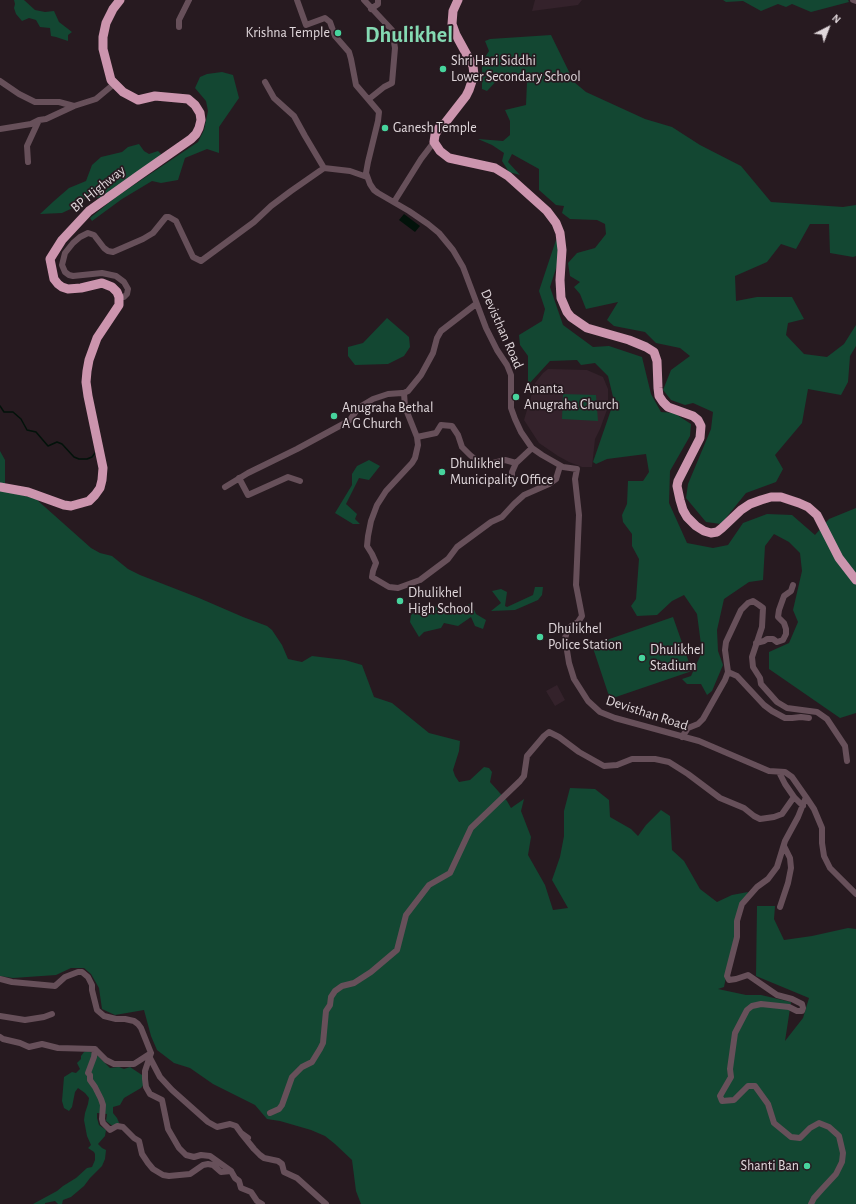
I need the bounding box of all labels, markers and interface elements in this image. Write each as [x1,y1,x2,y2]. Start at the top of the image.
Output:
north arrow [808,8,848,48]
text: N [830,12,843,25]
district label: Dhulikhel [365,22,453,48]
place label: Krishna Temple [246,25,330,41]
marker: Krishna Temple [333,28,343,38]
place label: Shri Hari Siddhi Lower Secondary School [451,53,581,86]
marker: Shri Hari Siddhi Lower Secondary School [438,64,448,74]
place label: Ganesh Temple [393,120,477,136]
marker: Ganesh Temple [380,123,390,133]
street label: BP Highway [67,162,129,216]
street label: Devisthan Road [477,287,527,371]
place label: Ananta Anugraha Church [524,381,619,414]
marker: Ananta Anugraha Church [511,392,521,402]
place label: Anugraha Bethal A G Church [342,400,434,432]
marker: Anugraha Bethal A G Church [329,411,339,421]
place label: Dhulikhel Municipality Office [450,456,553,488]
marker: Dhulikhel Municipality Office [437,467,447,477]
place label: Dhulikhel High School [408,585,474,618]
marker: Dhulikhel High School [395,596,405,606]
place label: Dhulikhel Police Station [548,621,622,654]
marker: Dhulikhel Police Station [535,632,545,642]
place label: Dhulikhel Stadium [650,642,704,674]
marker: Dhulikhel Stadium [637,653,647,663]
street label: Devisthan Road [604,692,690,734]
place label: Shanti Ban [740,1158,799,1174]
marker: Shanti Ban [802,1161,812,1171]

